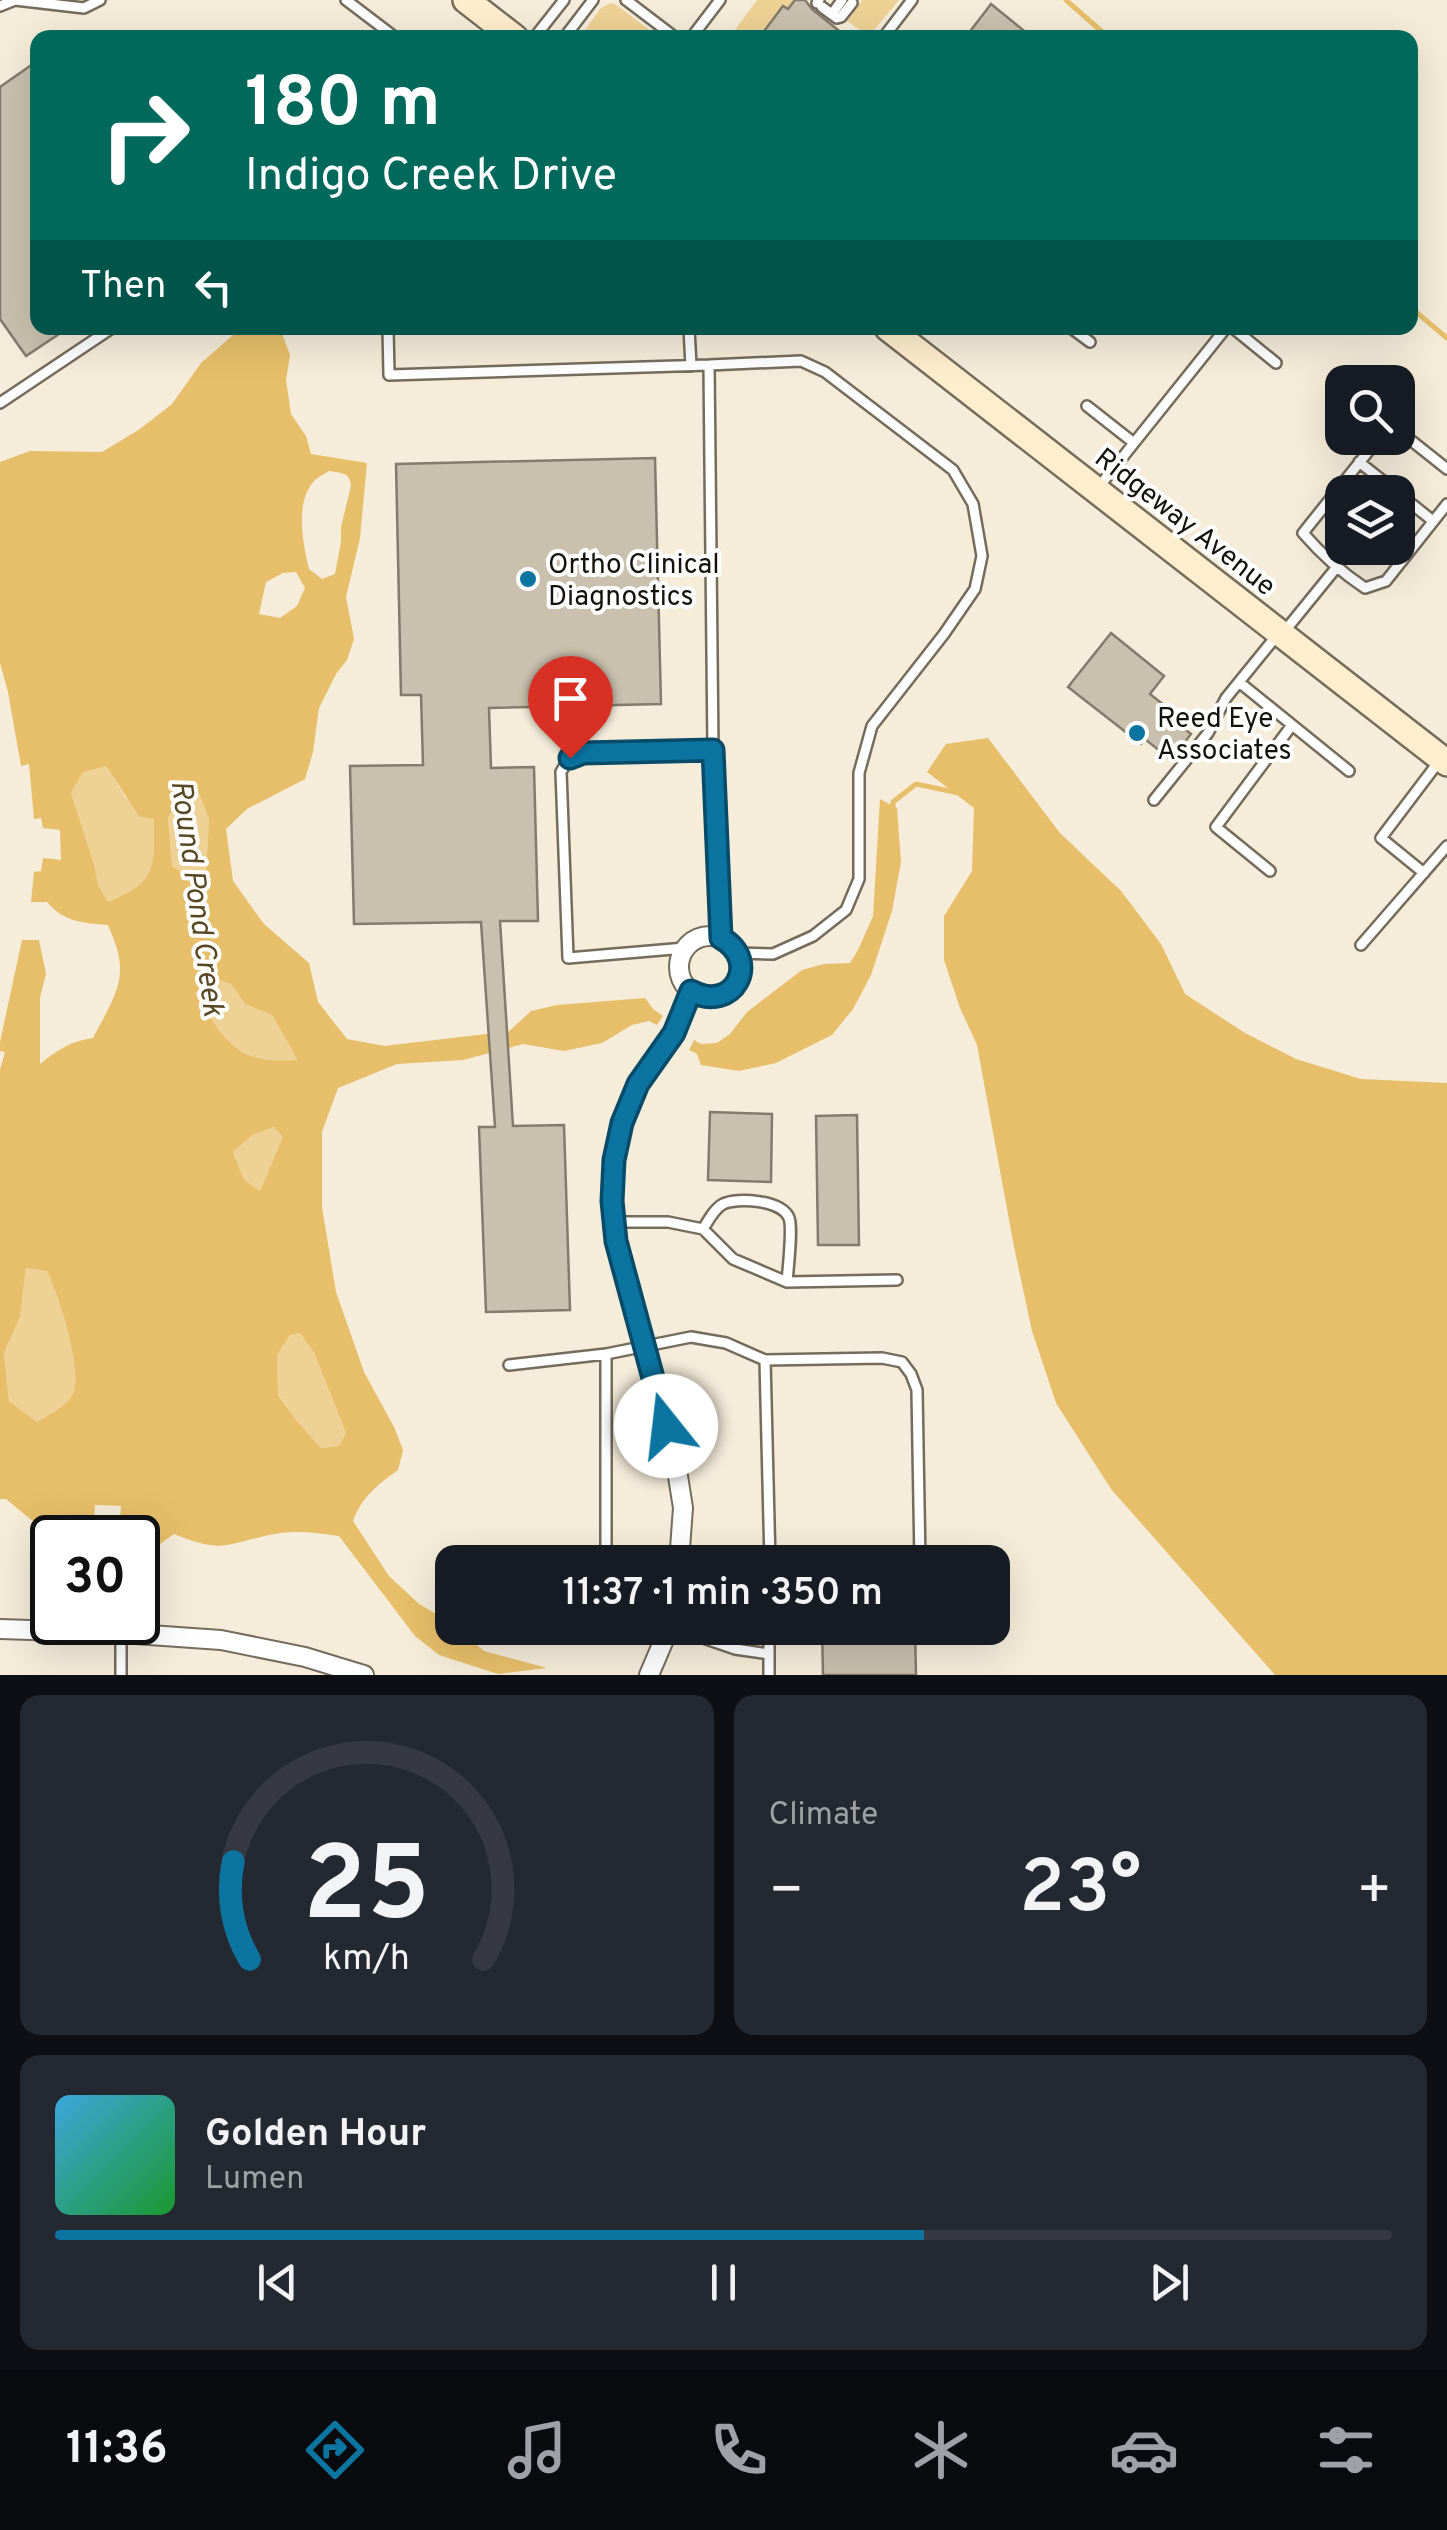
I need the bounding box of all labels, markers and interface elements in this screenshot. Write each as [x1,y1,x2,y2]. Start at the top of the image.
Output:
text: 180 m [245,62,441,151]
icon: right [80,70,210,200]
text: Indigo Creek Drive [245,149,617,206]
icon: left [186,260,241,315]
text: Then [80,263,166,312]
map controls [1325,365,1415,565]
button: search [1325,365,1415,455]
street label: Ridgeway Avenue [1086,441,1282,605]
button: layers [1325,475,1415,565]
place label: Ortho Clinical Diagnostics [548,548,720,616]
marker: Ortho Clinical Diagnostics [517,568,539,590]
pin [528,656,613,759]
icon: arrive [543,671,598,726]
place label: Reed Eye Associates [1157,702,1292,770]
marker: Reed Eye Associates [1126,722,1148,744]
water label: Round Pond Creek [161,778,231,1020]
position arrow [614,1374,718,1478]
speed limit sign: 30 [30,1515,160,1645]
text: 11:37 · 1 min · 350 m [562,1570,883,1619]
text: Climate [769,1796,878,1836]
text: 25 [303,1825,430,1957]
text: 23° [1019,1844,1141,1939]
text: − [769,1858,804,1928]
text: + [1357,1858,1392,1928]
text: km/h [323,1937,410,1983]
text: Golden Hour [205,2111,426,2160]
text: Lumen [205,2160,304,2200]
icon: previous [250,2255,305,2310]
icon: pause [696,2255,751,2310]
icon: next [1142,2255,1197,2310]
icon: directions [300,2415,370,2485]
icon: music [502,2415,572,2485]
icon: phone [704,2415,774,2485]
icon: climate [906,2415,976,2485]
icon: car [1109,2415,1179,2485]
icon: filters [1311,2415,1381,2485]
text: 11:36 [66,2422,168,2479]

